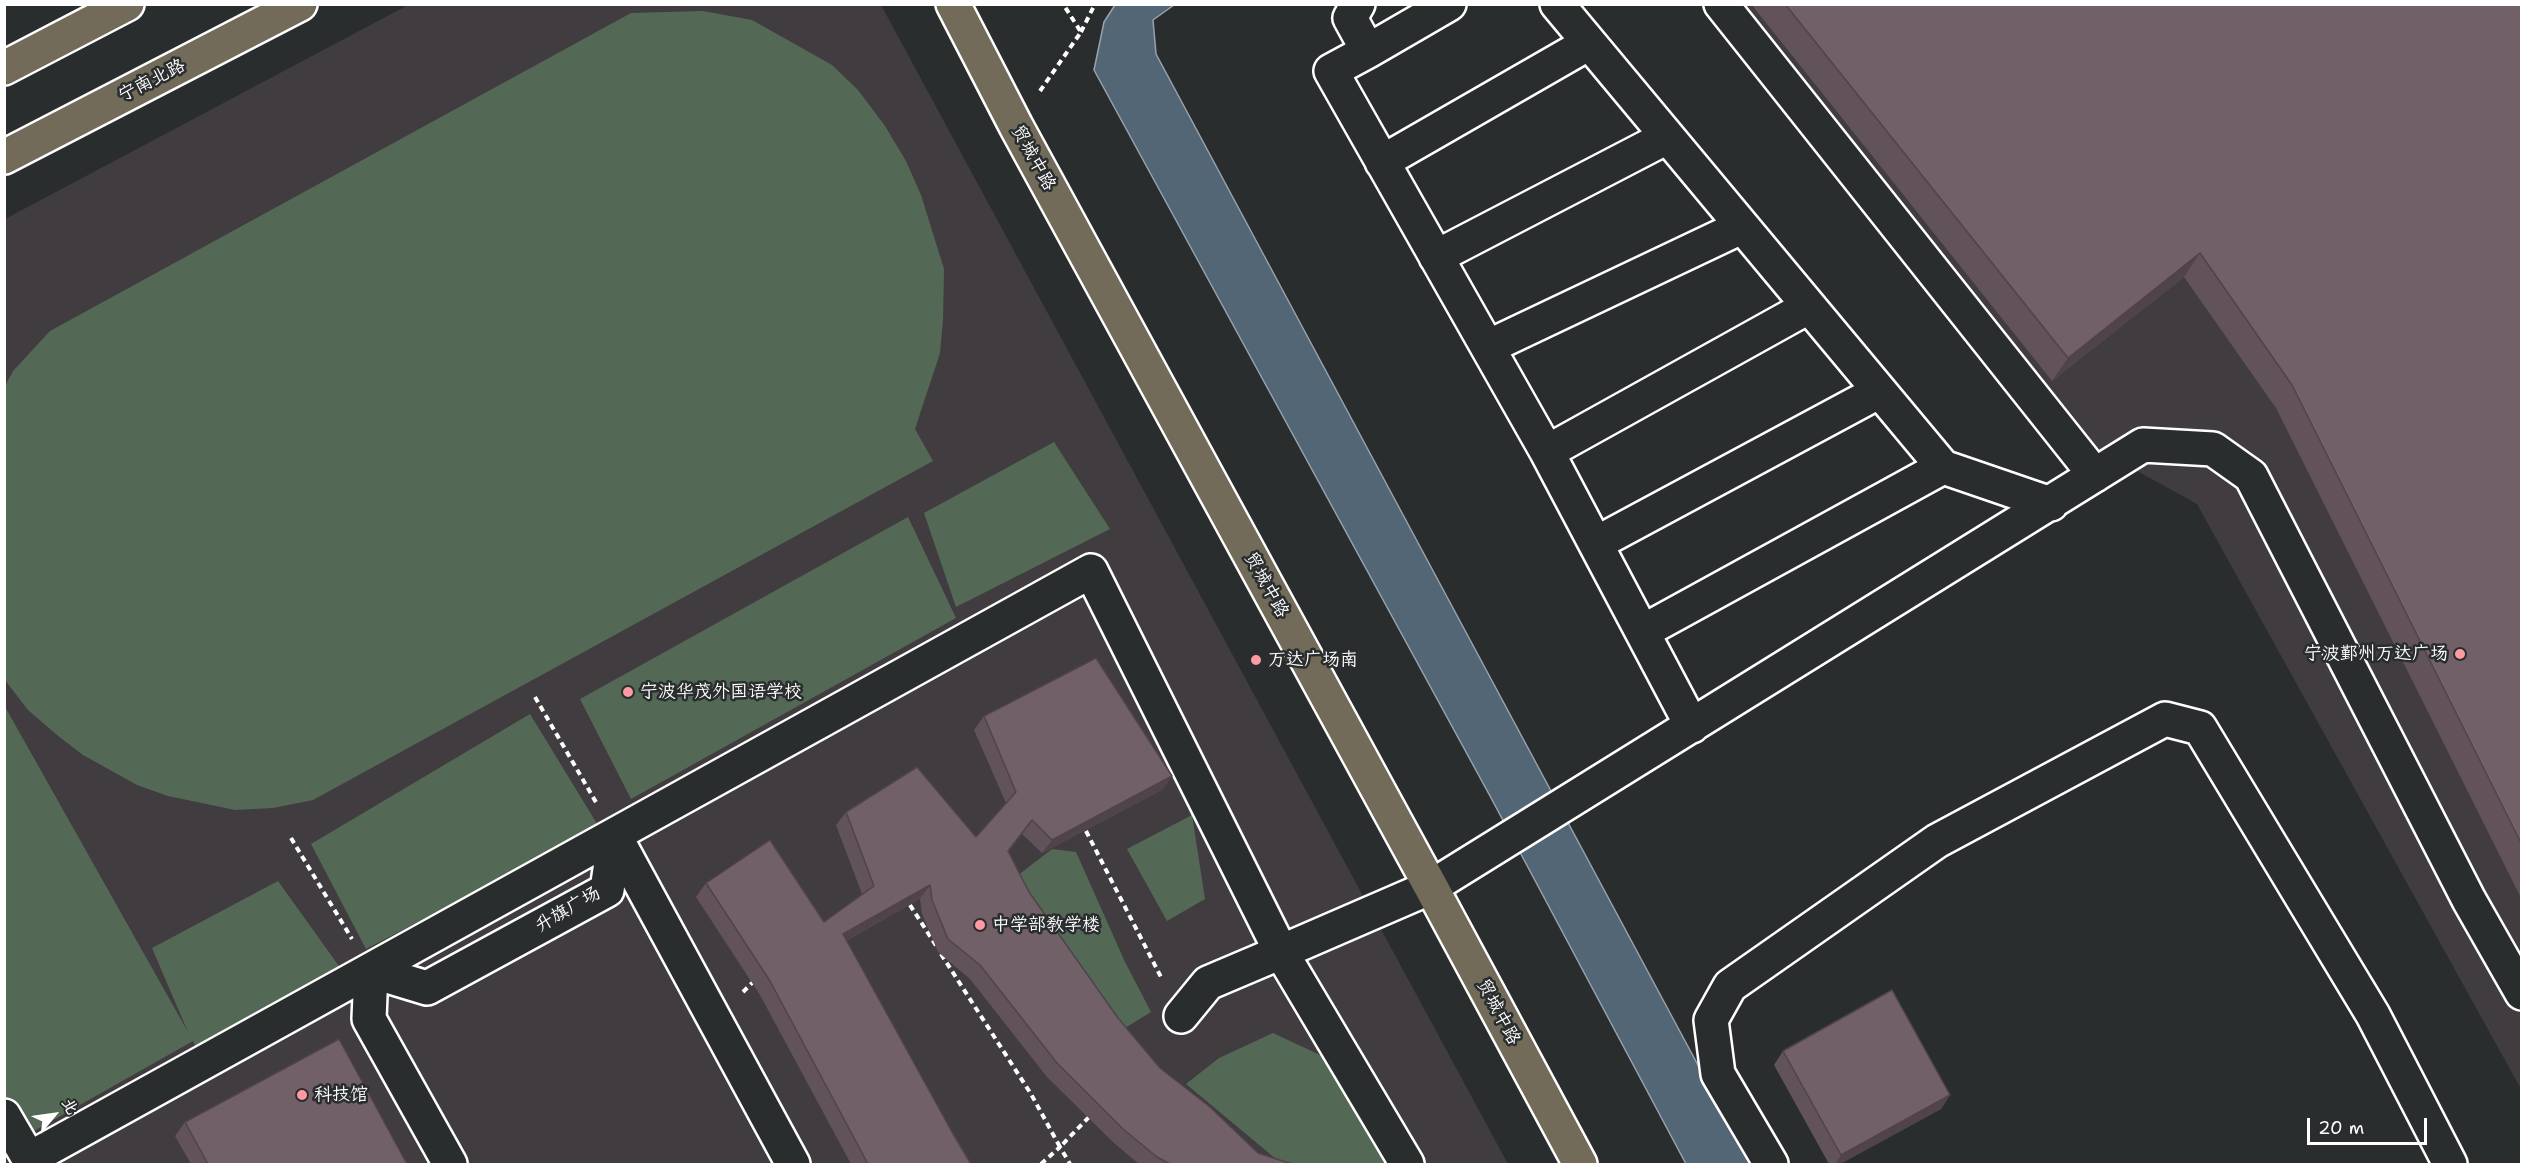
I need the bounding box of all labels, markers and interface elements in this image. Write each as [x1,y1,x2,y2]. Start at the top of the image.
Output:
street label: 宁南北路 [115,55,189,107]
street label: 贸城中路 [1006,121,1060,195]
street label: 贸城中路 [1239,548,1293,622]
place label: 宁波鄞州万达广场 [2304,643,2448,665]
marker: 宁波鄞州万达广场 [2453,647,2467,661]
place label: 万达广场南 [1268,649,1358,671]
marker: 万达广场南 [1249,653,1263,667]
place label: 宁波华茂外国语学校 [640,681,802,703]
marker: 宁波华茂外国语学校 [621,685,635,699]
street label: 升旗广场 [531,883,605,937]
place label: 中学部教学楼 [992,914,1100,936]
marker: 中学部教学楼 [973,918,987,932]
street label: 贸城中路 [1472,975,1524,1049]
place label: 科技馆 [314,1084,368,1106]
north arrow [24,1085,84,1145]
marker: 科技馆 [295,1088,309,1102]
text: 北 [57,1094,83,1118]
scale bar [2310,1106,2430,1144]
text: 20 m [2318,1116,2364,1140]

